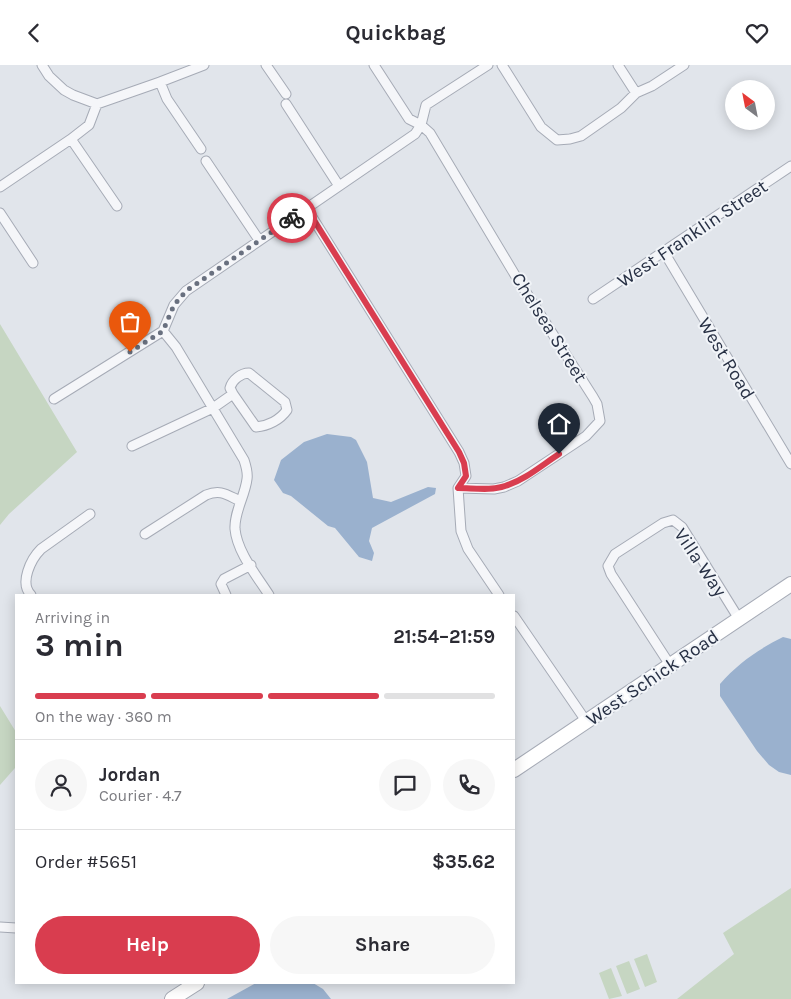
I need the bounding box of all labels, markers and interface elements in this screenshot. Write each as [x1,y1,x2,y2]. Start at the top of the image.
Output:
icon: back [20,19,48,47]
icon: heart [743,19,771,47]
text: Quickbag [346,20,445,46]
north arrow [725,80,775,130]
map controls [725,80,775,130]
street label: West Franklin Street [613,175,772,292]
courier [267,193,317,243]
icon: bike [278,204,306,232]
street label: Chelsea Street [507,269,592,386]
pin [109,301,151,352]
icon: bag [116,308,144,336]
street label: West Road [693,314,759,403]
pin [538,403,580,454]
icon: home [545,410,573,438]
street label: Villa Way [669,524,731,601]
text: Arriving in [35,608,110,627]
street label: West Schick Road [582,625,723,730]
text: 21:54–21:59 [393,626,495,648]
text: 3 min [35,627,124,664]
text: On the way · 360 m [35,707,172,726]
button: person [35,759,87,811]
button: chat [379,759,431,811]
button: phone [443,759,495,811]
text: Jordan [99,764,160,786]
text: Courier · 4.7 [99,786,182,805]
text: Order #5651 [35,851,137,873]
text: $35.62 [432,851,495,873]
button: Help [35,916,260,974]
button: Share [270,916,495,974]

